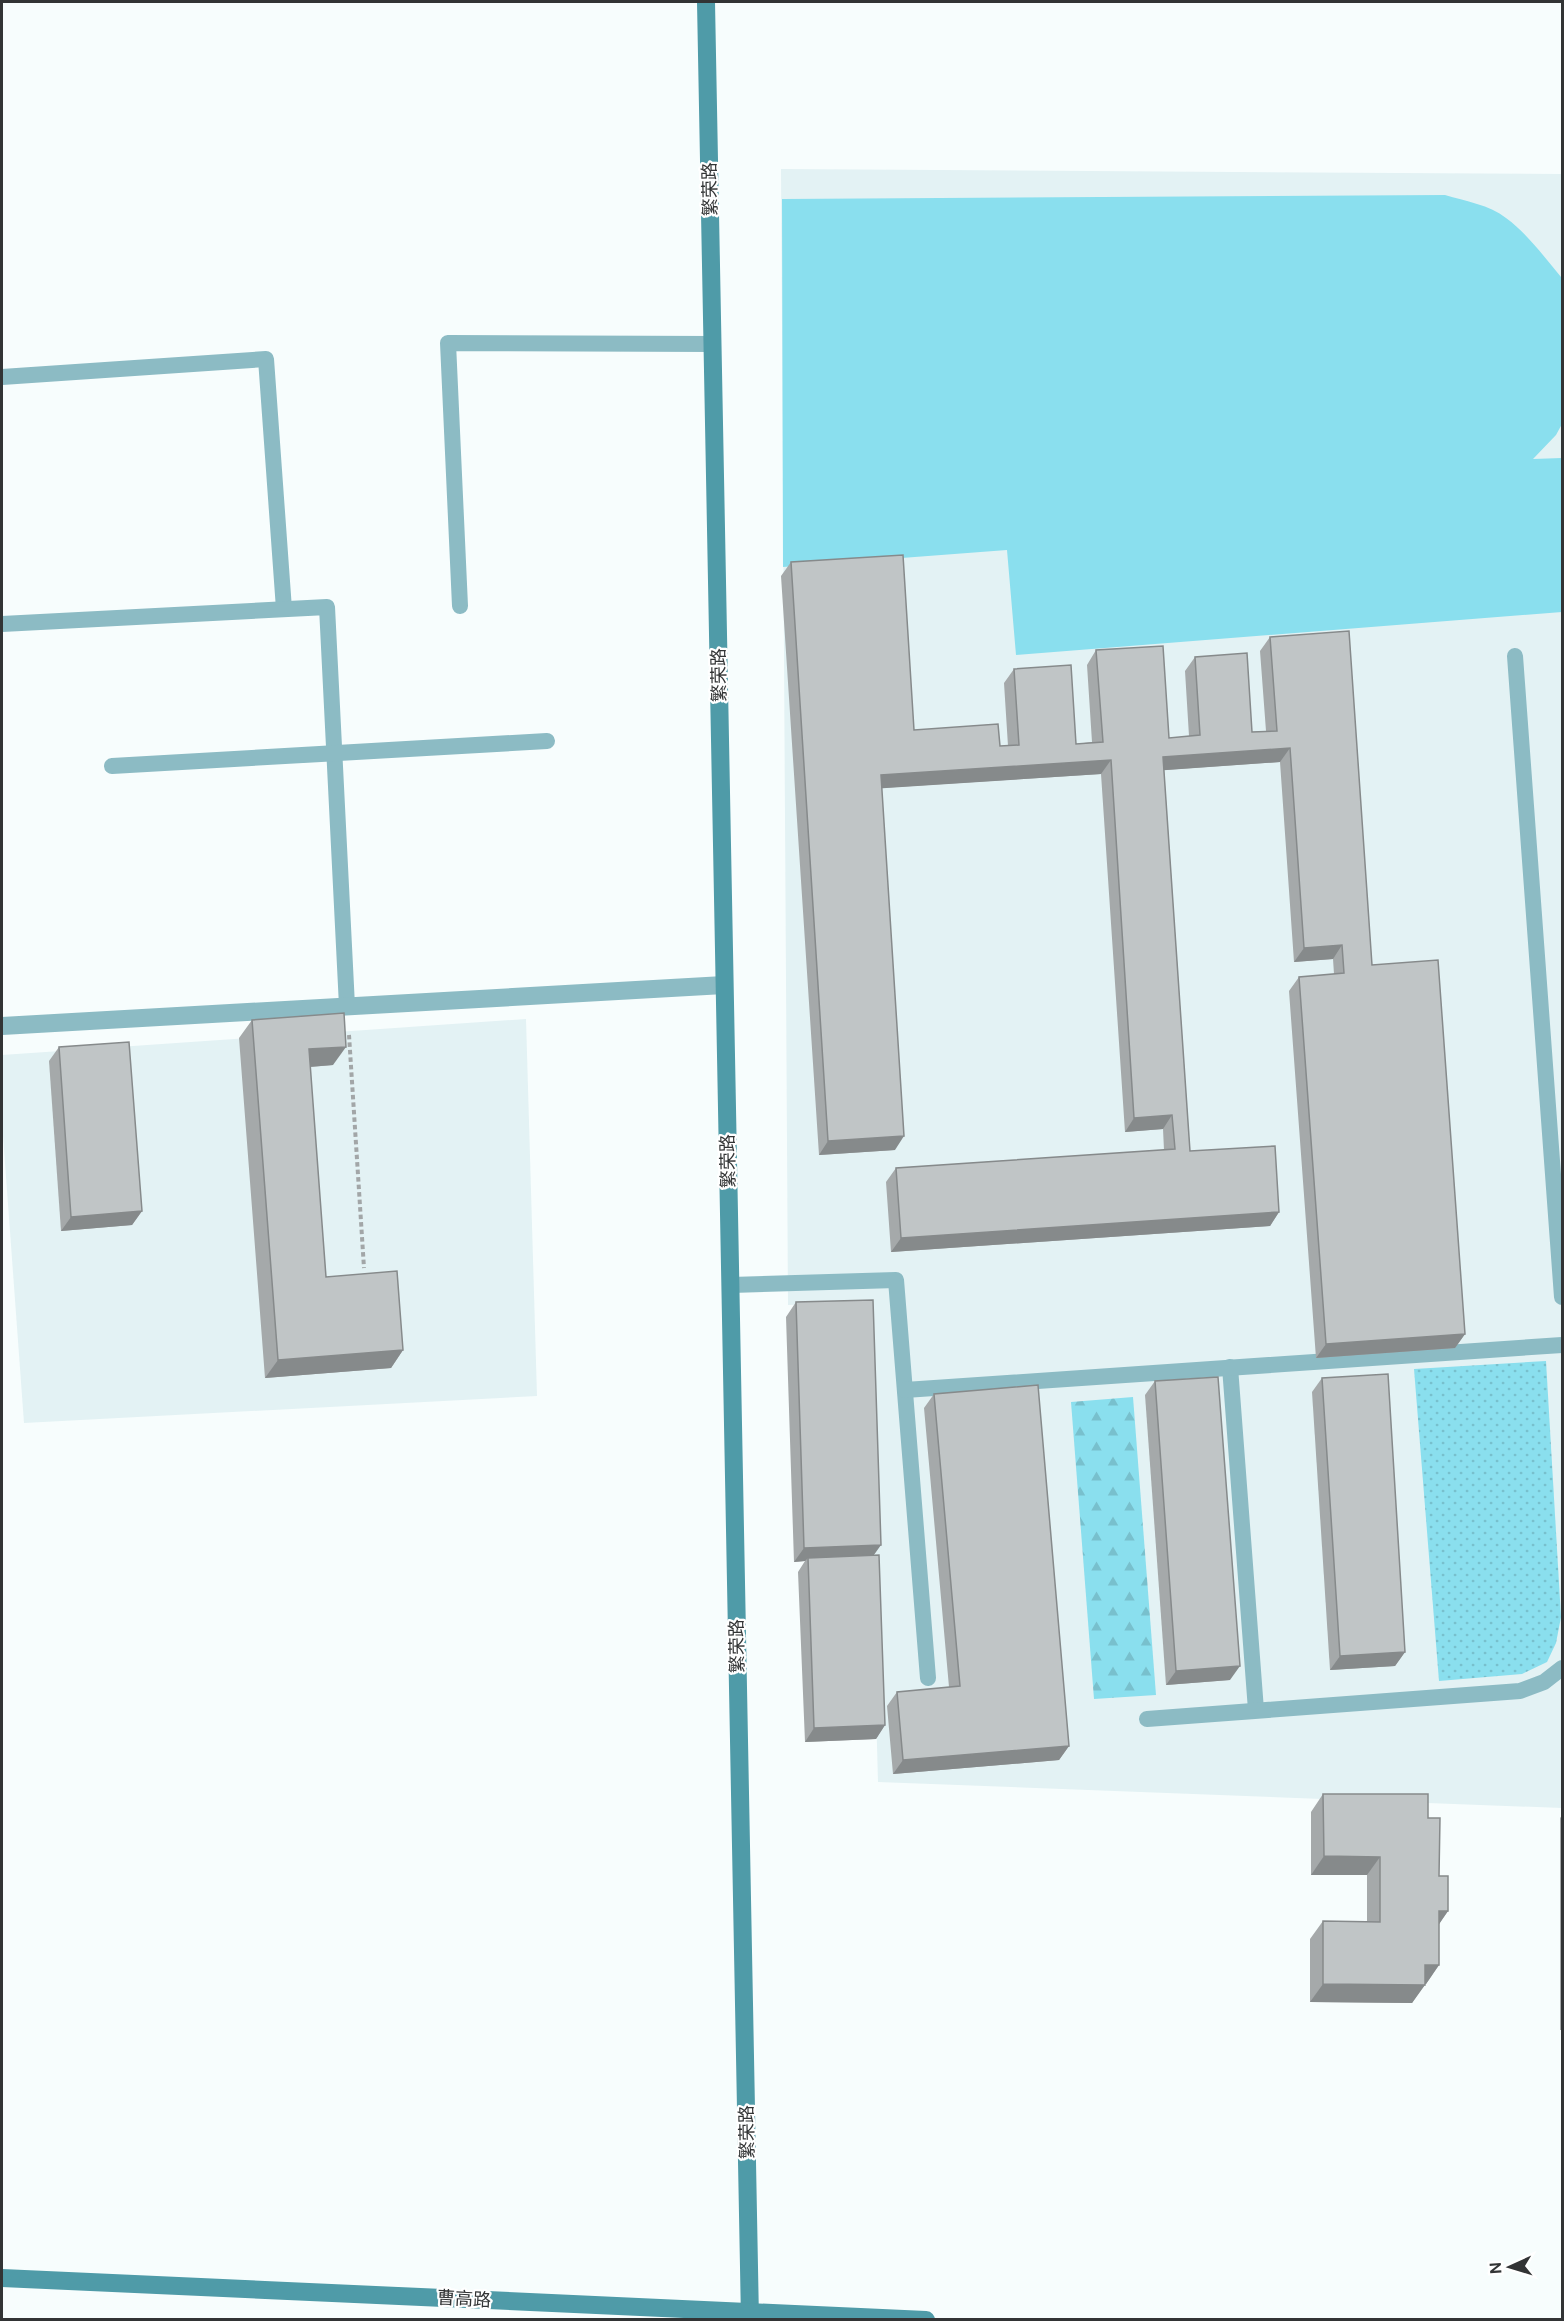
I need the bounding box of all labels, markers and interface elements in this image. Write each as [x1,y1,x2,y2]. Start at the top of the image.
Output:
street label: 繁荣路 [698,162,722,216]
street label: 繁荣路 [707,648,731,702]
street label: 繁荣路 [716,1134,740,1188]
street label: 繁荣路 [725,1619,749,1673]
street label: 繁荣路 [735,2105,759,2159]
north arrow [1480,2237,1540,2297]
text: N [1485,2261,1506,2275]
street label: 曹高路 [436,2286,492,2312]

